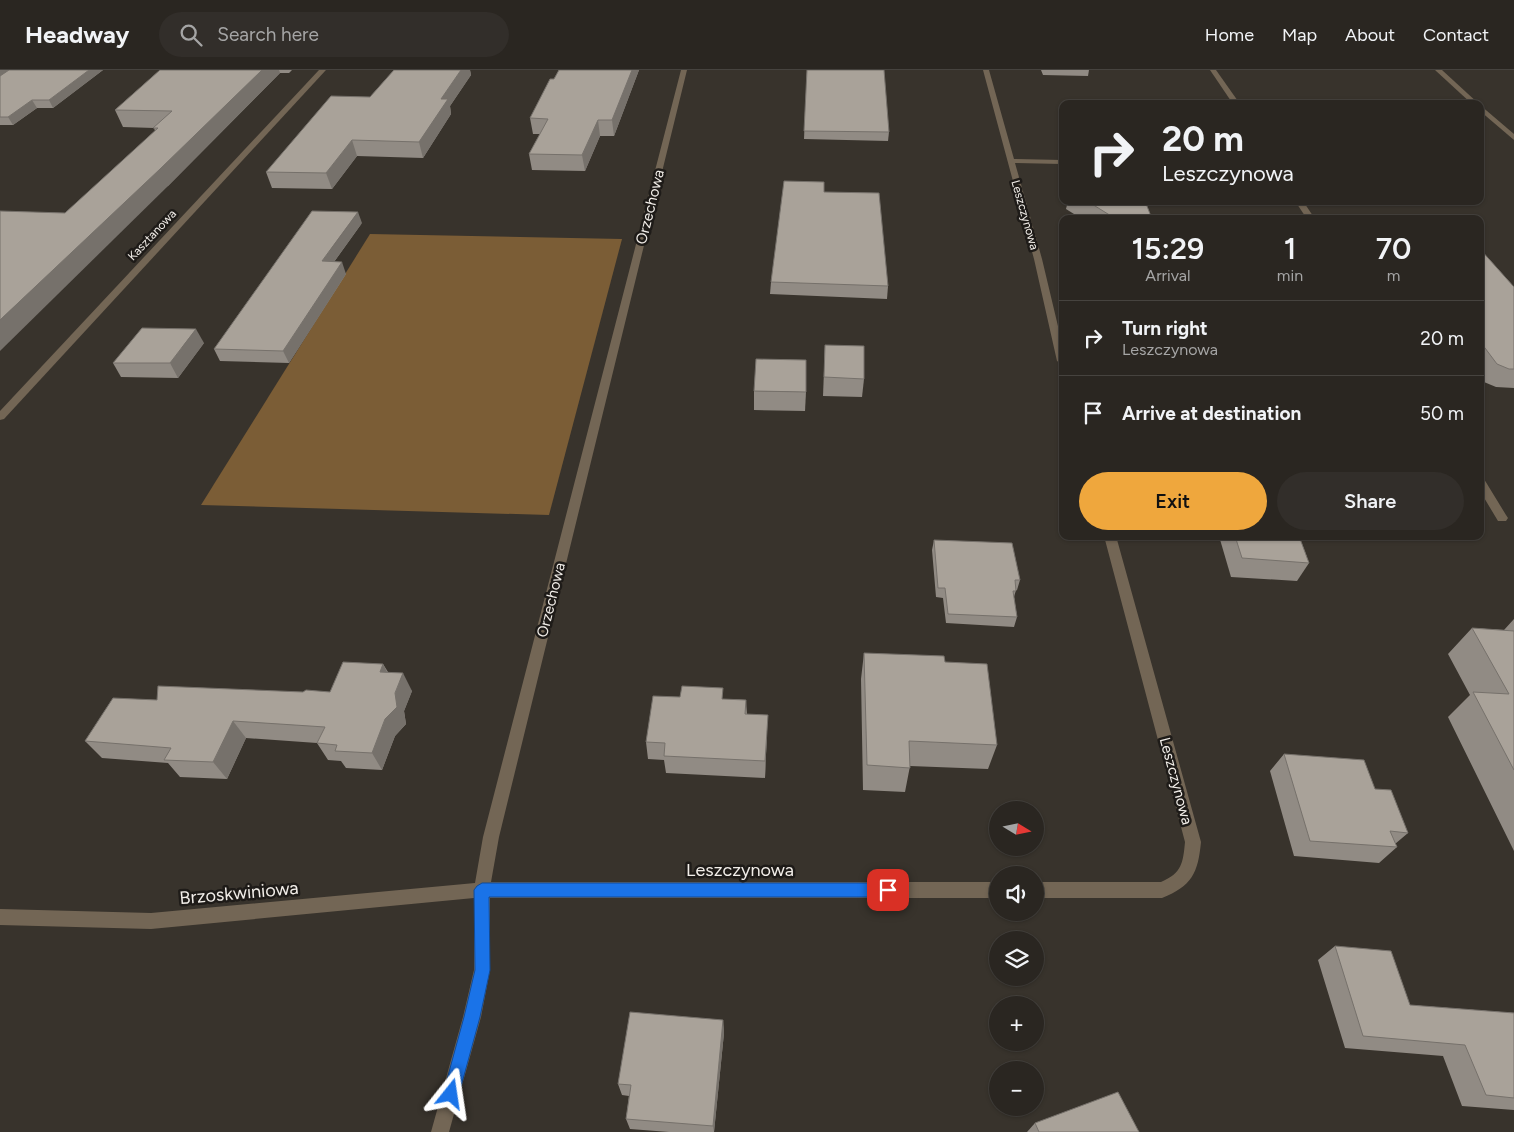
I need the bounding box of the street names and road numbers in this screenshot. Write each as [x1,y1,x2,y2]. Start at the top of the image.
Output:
street label: Orzechowa [632,168,668,246]
street label: Leszczynowa [1008,179,1042,251]
street label: Kasztanowa [125,207,179,263]
street label: Orzechowa [533,561,569,639]
street label: Leszczynowa [1156,735,1196,827]
street label: Leszczynowa [686,859,794,881]
street label: Brzoskwiniowa [179,877,299,909]

